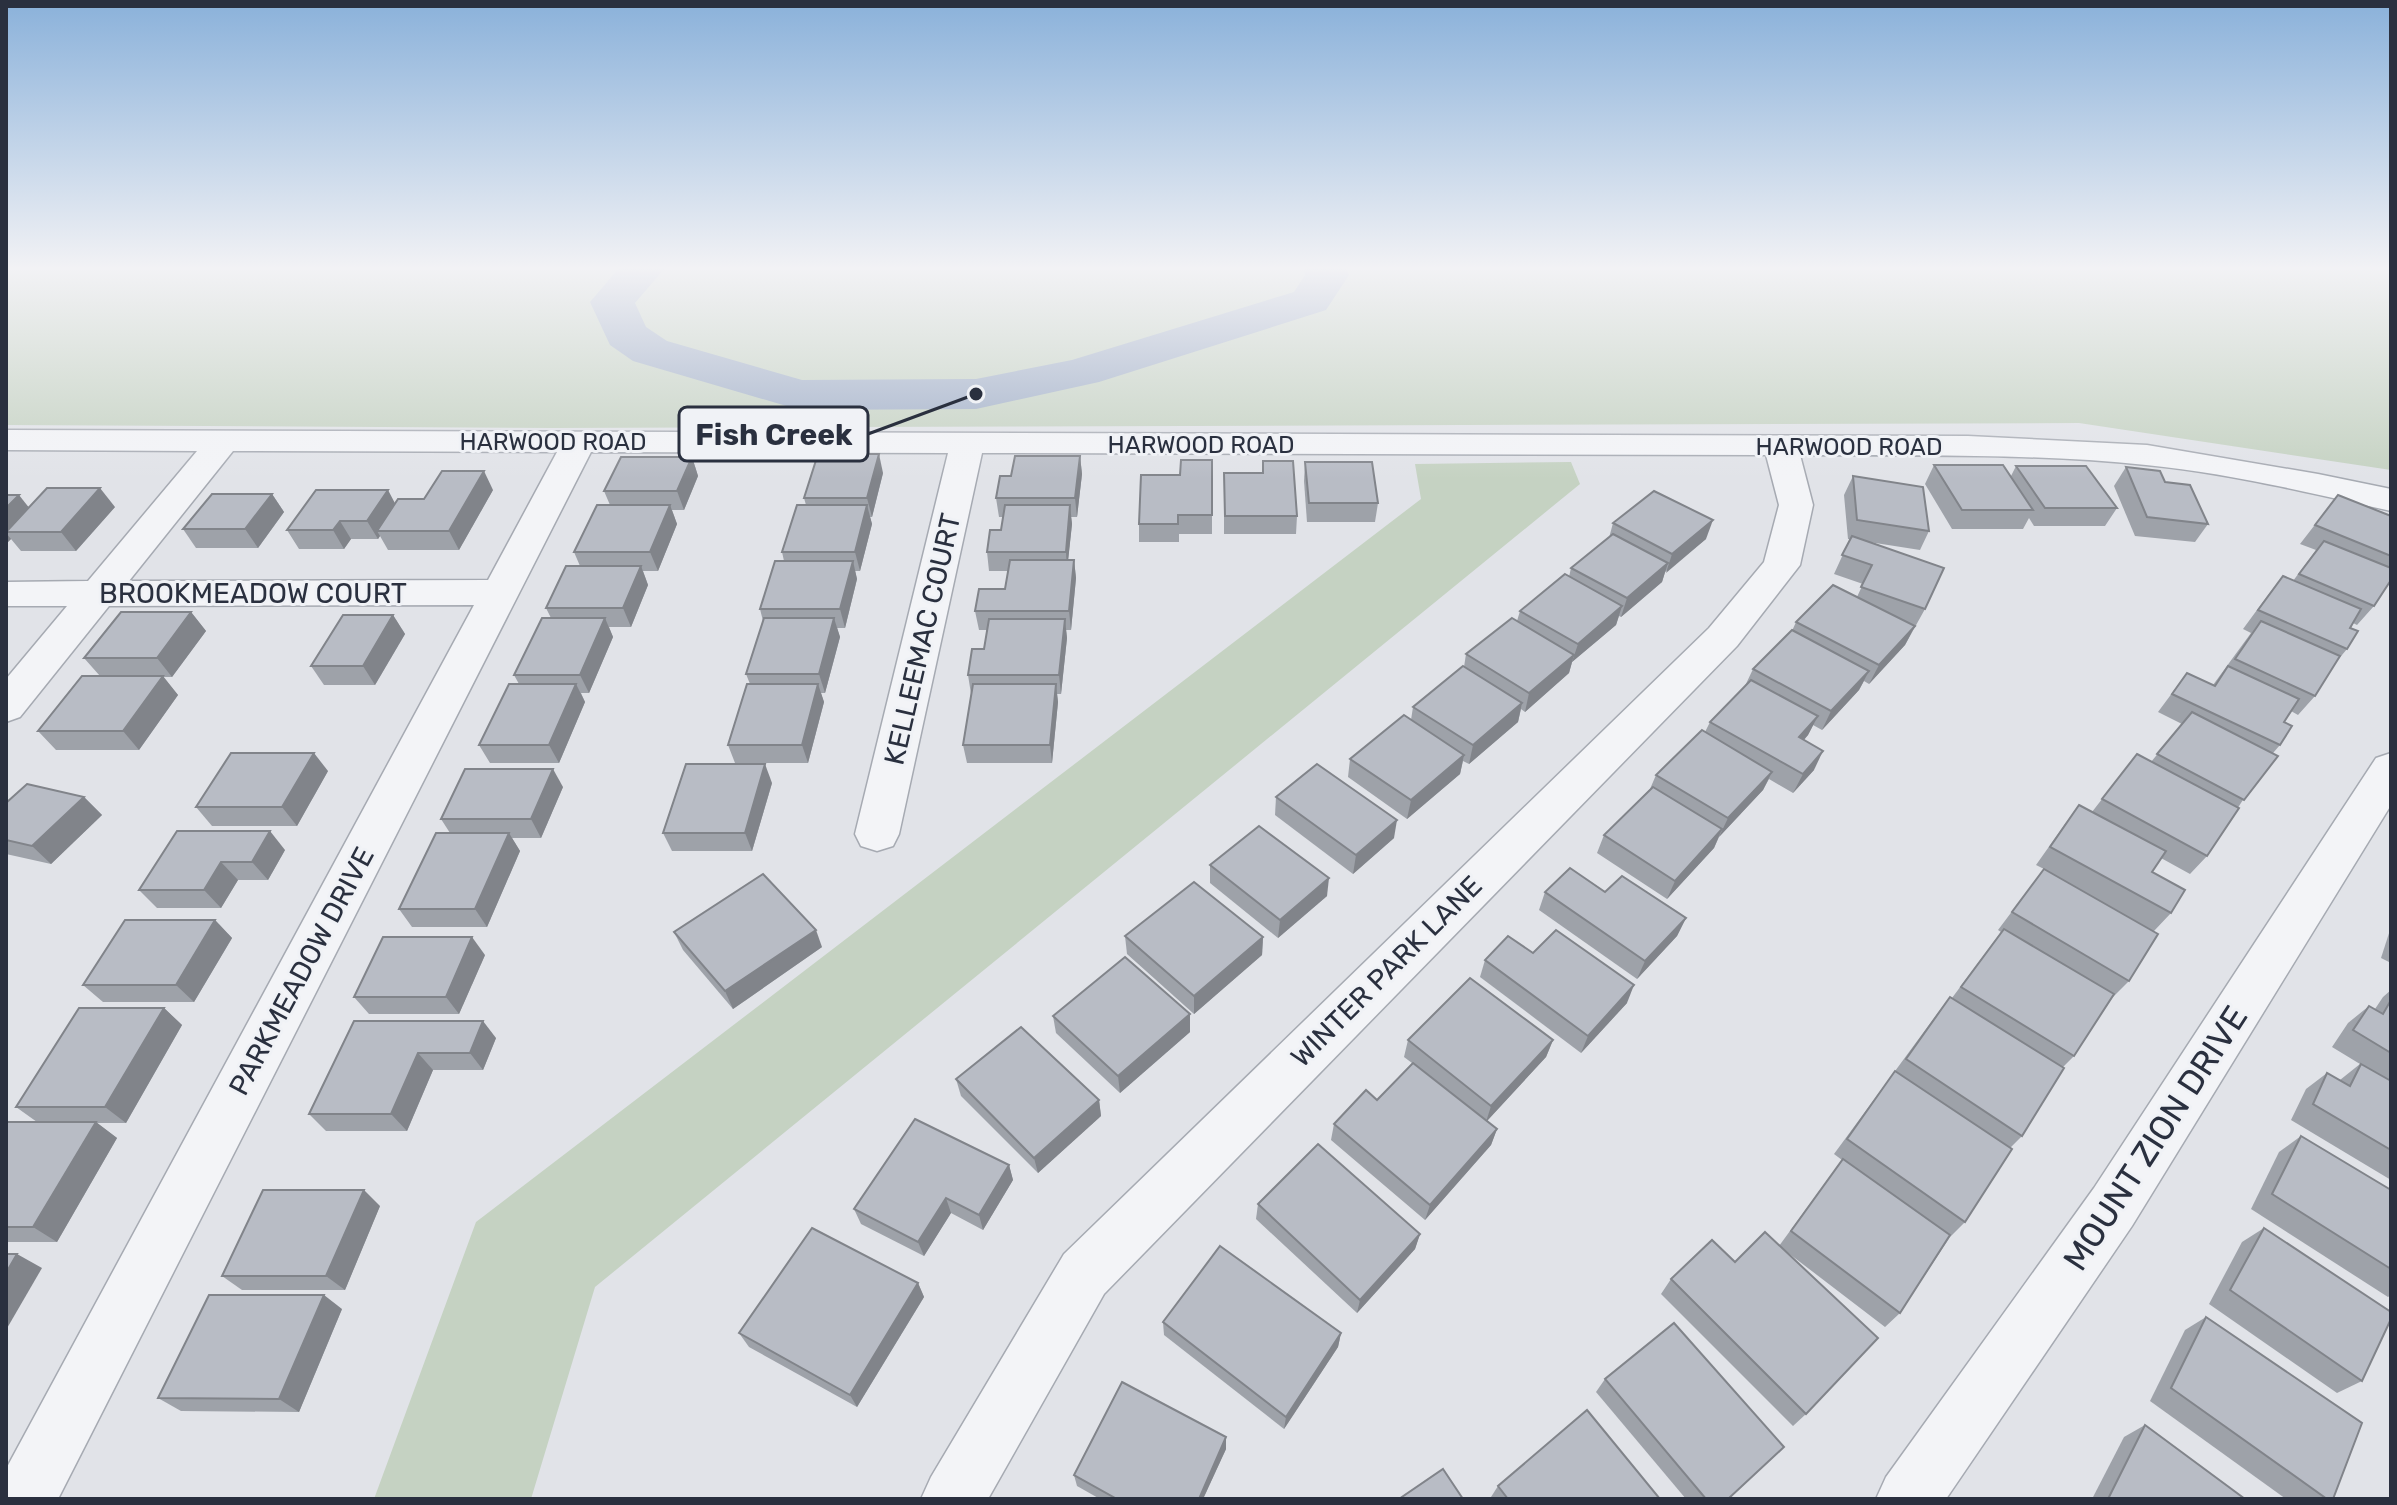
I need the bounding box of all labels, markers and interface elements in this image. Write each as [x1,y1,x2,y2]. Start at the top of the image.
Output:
callout: Fish Creek [679,407,868,461]
text: Fish Creek [695,417,853,453]
street label: HARWOOD ROAD [460,428,646,456]
street label: HARWOOD ROAD [1108,431,1294,459]
street label: HARWOOD ROAD [1756,433,1942,461]
street label: KELLEEMAC COURT [878,510,967,768]
street label: BROOKMEADOW COURT [99,577,407,610]
street label: PARKMEADOW DRIVE [222,842,381,1101]
street label: WINTER PARK LANE [1284,869,1489,1074]
street label: MOUNT ZION DRIVE [2055,998,2256,1278]

